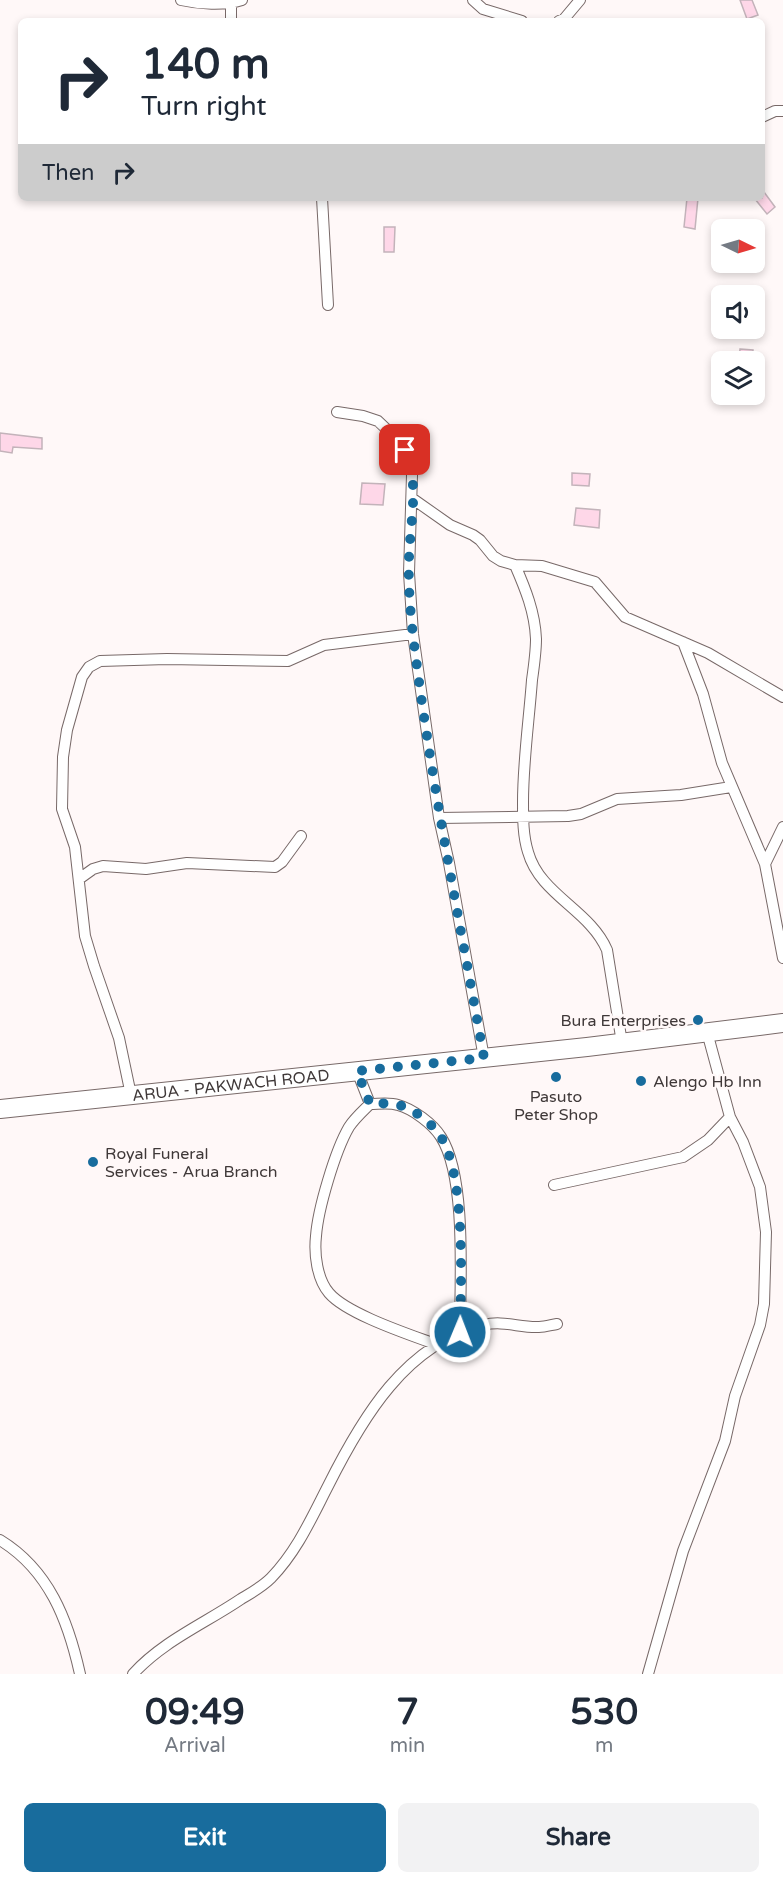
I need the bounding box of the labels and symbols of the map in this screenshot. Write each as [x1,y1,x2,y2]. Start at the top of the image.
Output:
north arrow [711,219,765,273]
pin [379,424,430,475]
place label: Bura Enterprises [561,1011,686,1031]
marker: Bura Enterprises [691,1013,705,1027]
street label: ARUA - PAKWACH ROAD [131,1065,330,1106]
marker: Pasuto Peter Shop [549,1070,563,1084]
place label: Alengo Hb Inn [653,1072,762,1092]
marker: Alengo Hb Inn [634,1074,648,1088]
place label: Pasuto Peter Shop [514,1087,598,1125]
place label: Royal Funeral Services - Arua Branch [105,1144,278,1182]
marker: Royal Funeral Services - Arua Branch [86,1155,100,1169]
position arrow [428,1300,492,1364]

